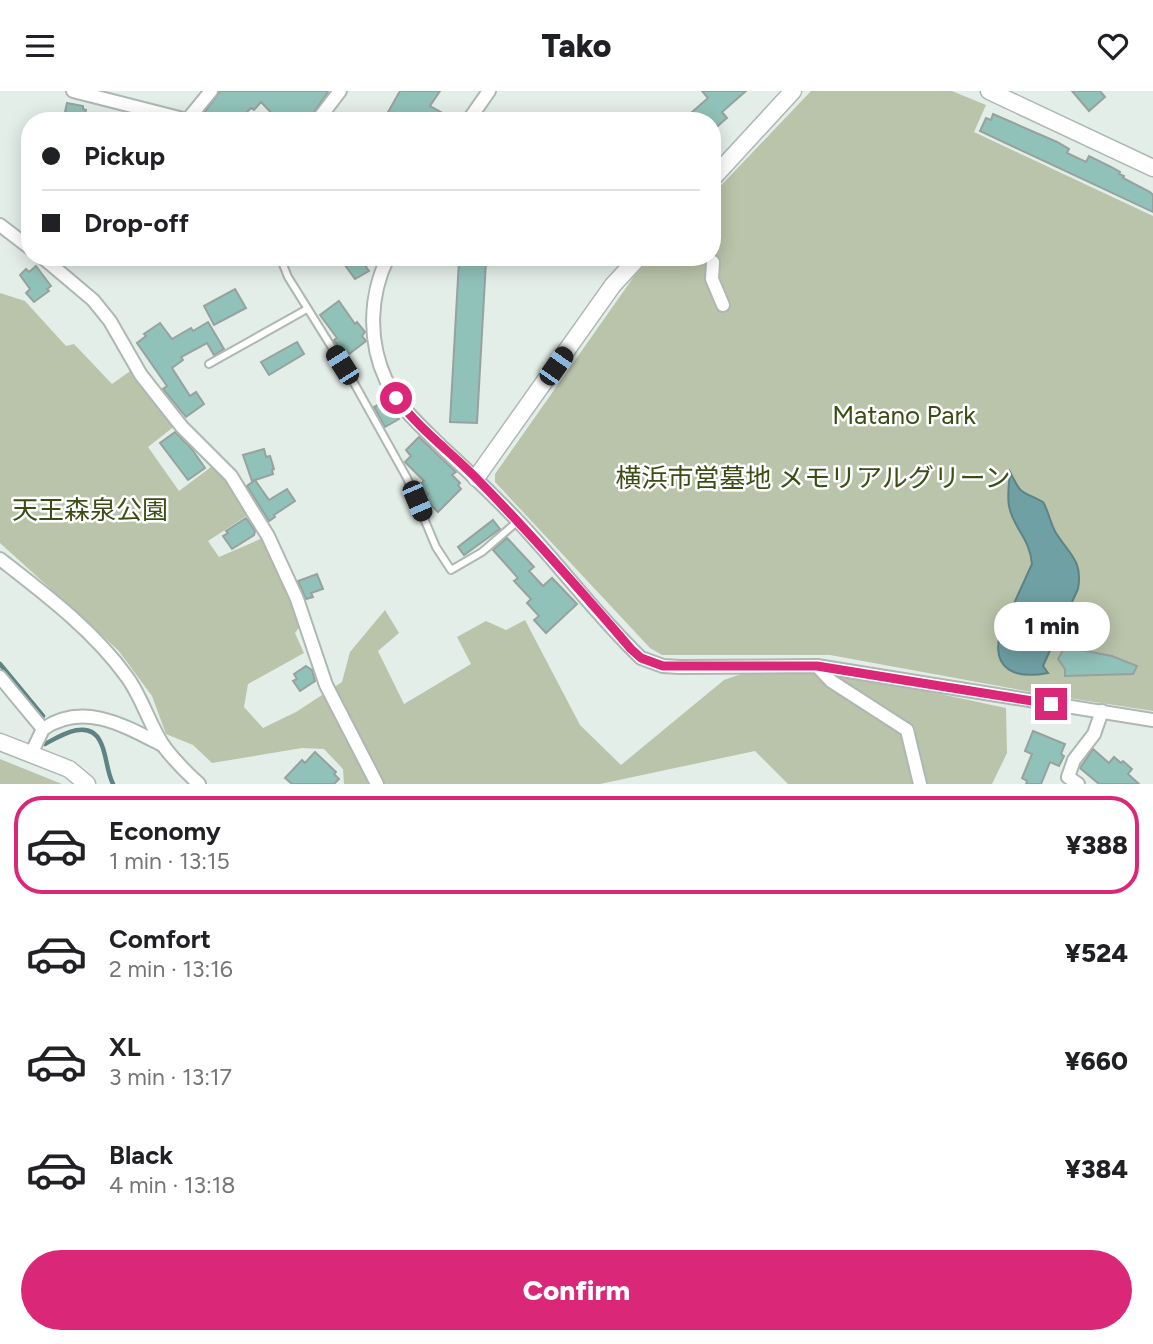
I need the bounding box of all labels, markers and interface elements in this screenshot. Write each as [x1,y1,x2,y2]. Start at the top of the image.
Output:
icon: menu [21,27,59,65]
text: Tako [542,27,611,65]
icon: heart [1094,27,1132,65]
text: Pickup [84,140,165,172]
text: Drop-off [84,207,189,239]
car [322,342,363,388]
car [536,343,577,389]
route start [380,382,412,414]
park label: Matano Park [832,399,976,431]
park label: 横浜市営墓地 メモリアルグリーン [616,462,1010,494]
car [400,478,435,524]
park label: 天王森泉公園 [12,494,168,526]
callout: 1 min [993,603,1109,651]
text: 1 min [1025,612,1079,640]
route end [1035,688,1067,720]
icon: car [25,814,88,877]
text: Economy [109,815,221,847]
text: ¥388 [1065,829,1128,861]
text: 1 min · 13:15 [109,847,230,875]
icon: car [25,922,88,985]
text: Comfort [109,923,211,955]
text: ¥524 [1065,937,1128,969]
text: 2 min · 13:16 [109,955,233,983]
icon: car [25,1030,88,1093]
text: XL [109,1031,141,1063]
text: ¥660 [1064,1045,1128,1077]
text: 3 min · 13:17 [109,1063,232,1091]
icon: car [25,1138,88,1201]
text: Black [109,1139,173,1171]
text: ¥384 [1065,1153,1128,1185]
text: 4 min · 13:18 [109,1171,235,1199]
button: Confirm [21,1250,1132,1330]

